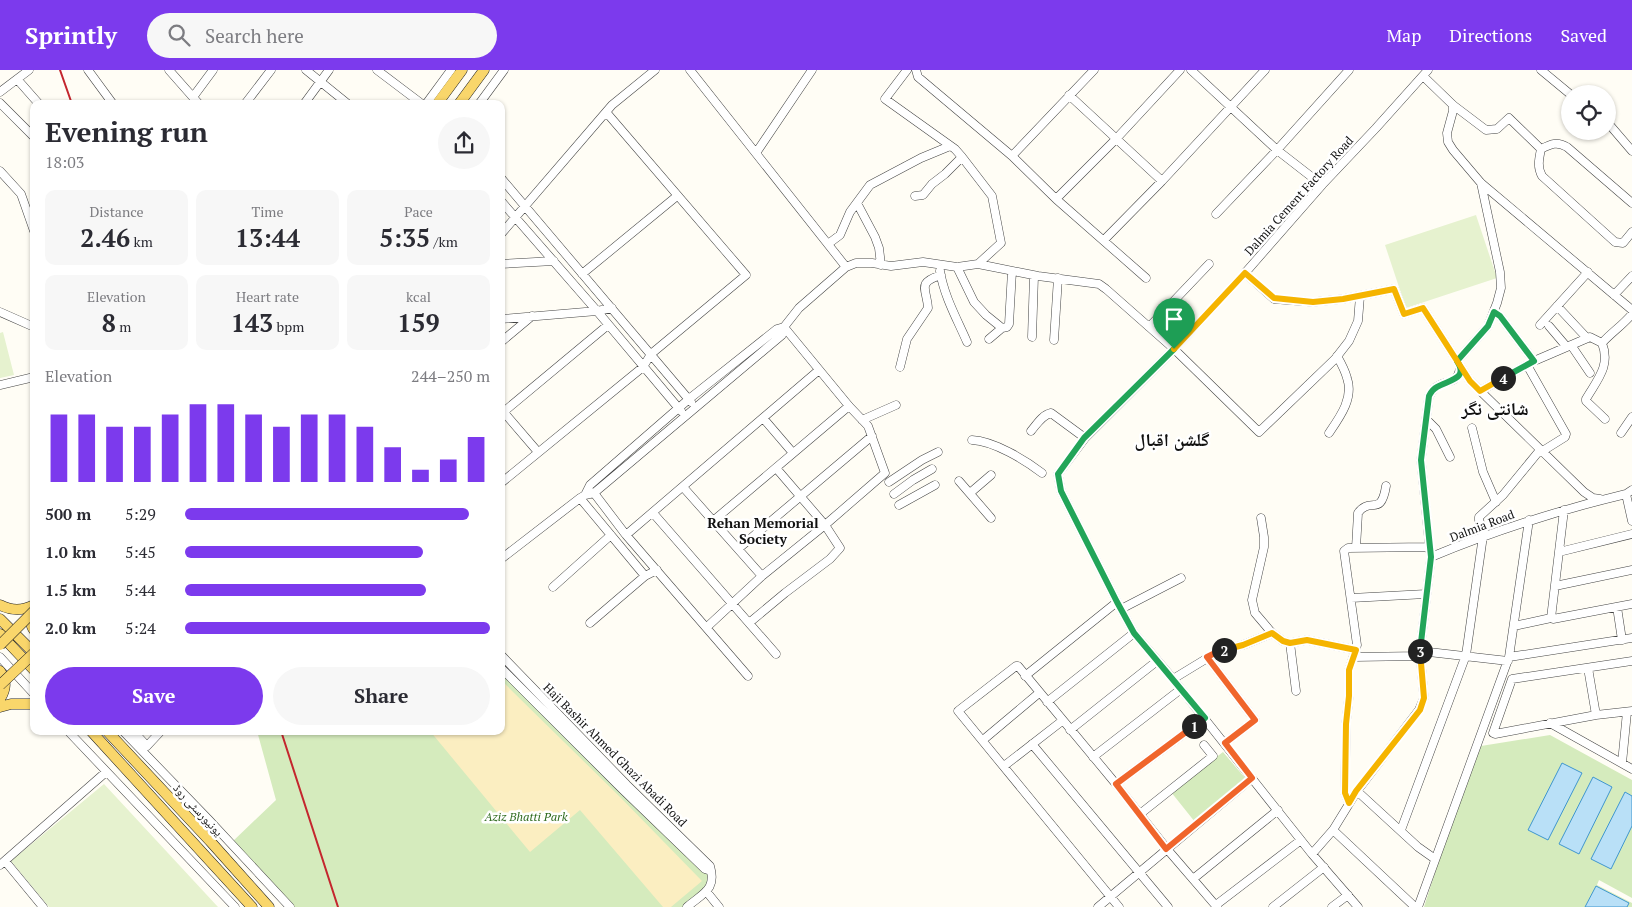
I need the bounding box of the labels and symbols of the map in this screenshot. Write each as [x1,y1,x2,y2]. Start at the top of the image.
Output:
street label: Dalmia Cement Factory Road [1241,133,1356,258]
pin [1153,298,1195,349]
pin: 4 [1490,366,1516,390]
district label: شانتی نگر [1461,396,1528,420]
district label: گلشن اقبال [1135,427,1209,451]
street label: Dalmia Road [1447,506,1517,545]
district label: Rehan Memorial Society [707,513,819,548]
pin: 2 [1212,638,1236,662]
pin: 3 [1408,638,1432,664]
street label: Haji Bashir Ahmed Ghazi Abadi Road [540,680,690,830]
pin: 1 [1182,714,1206,738]
street label: یونیورسٹی روڈ [170,780,227,839]
park label: Aziz Bhatti Park [483,809,568,824]

